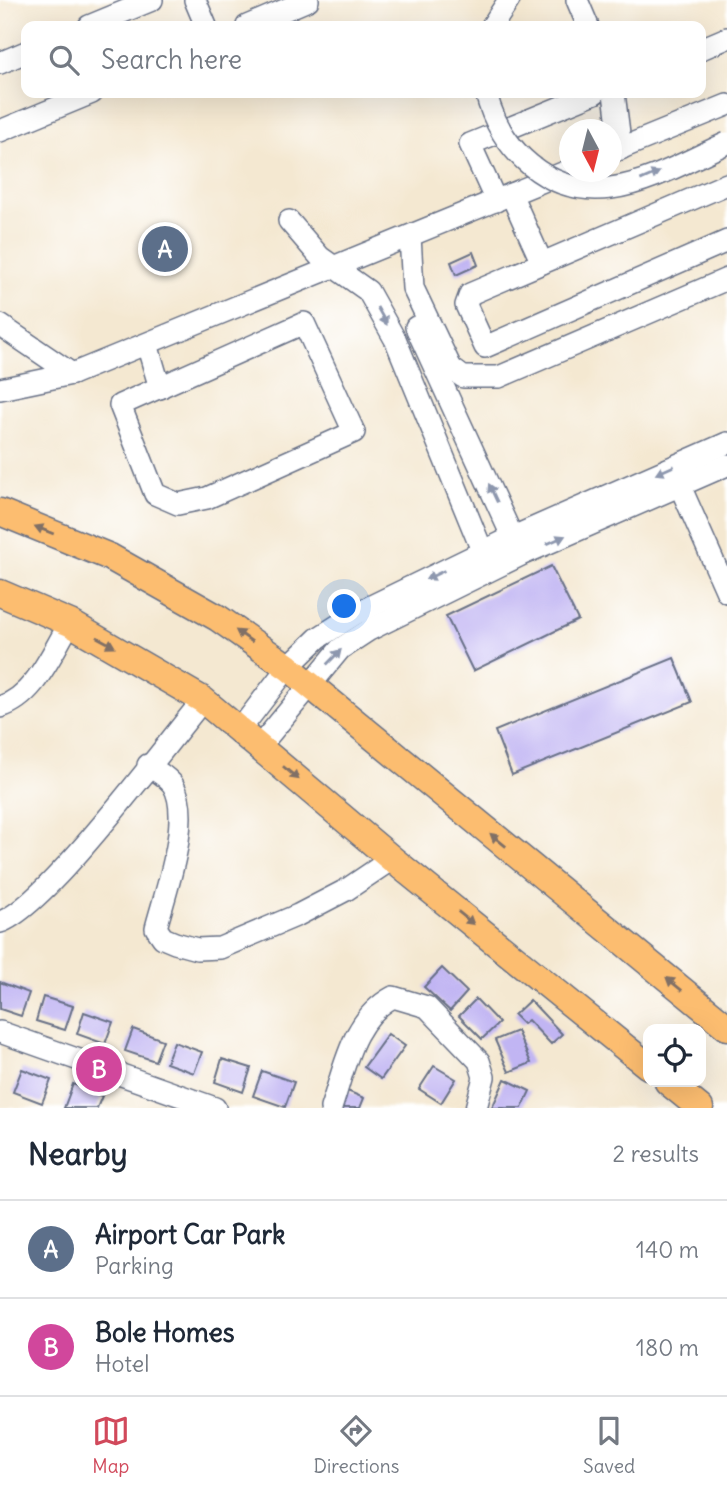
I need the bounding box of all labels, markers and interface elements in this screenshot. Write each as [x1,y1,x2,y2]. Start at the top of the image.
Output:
search box [21,21,706,98]
icon: search [45,41,83,79]
text: Search here [101,43,242,76]
north arrow [559,119,622,182]
one-way arrow [640,170,660,182]
pin: A [142,223,188,275]
one-way arrow [376,306,388,325]
one-way arrow [654,465,675,476]
one-way arrow [487,483,499,503]
one-way arrow [33,524,54,535]
one-way arrow [546,534,566,546]
one-way arrow [425,569,445,581]
your location [327,589,361,623]
one-way arrow [235,629,253,643]
one-way arrow [96,637,116,648]
one-way arrow [325,648,342,665]
one-way arrow [282,766,300,781]
one-way arrow [490,832,508,847]
one-way arrow [457,911,475,926]
one-way arrow [666,977,683,992]
map controls [643,1024,706,1087]
button: locate [643,1024,706,1087]
pin: B [76,1043,122,1095]
text: Nearby [28,1135,128,1173]
text: 2 results [613,1139,699,1168]
text: Airport Car Park [95,1218,285,1251]
text: A [44,1235,58,1264]
text: 140 m [636,1235,699,1264]
text: Parking [95,1251,174,1280]
text: Bole Homes [95,1316,235,1349]
text: B [43,1333,59,1362]
text: 180 m [636,1333,699,1362]
text: Hotel [95,1349,149,1378]
tab: Map [92,1412,130,1478]
tab: Directions [314,1412,399,1478]
tab: Saved [583,1412,635,1478]

